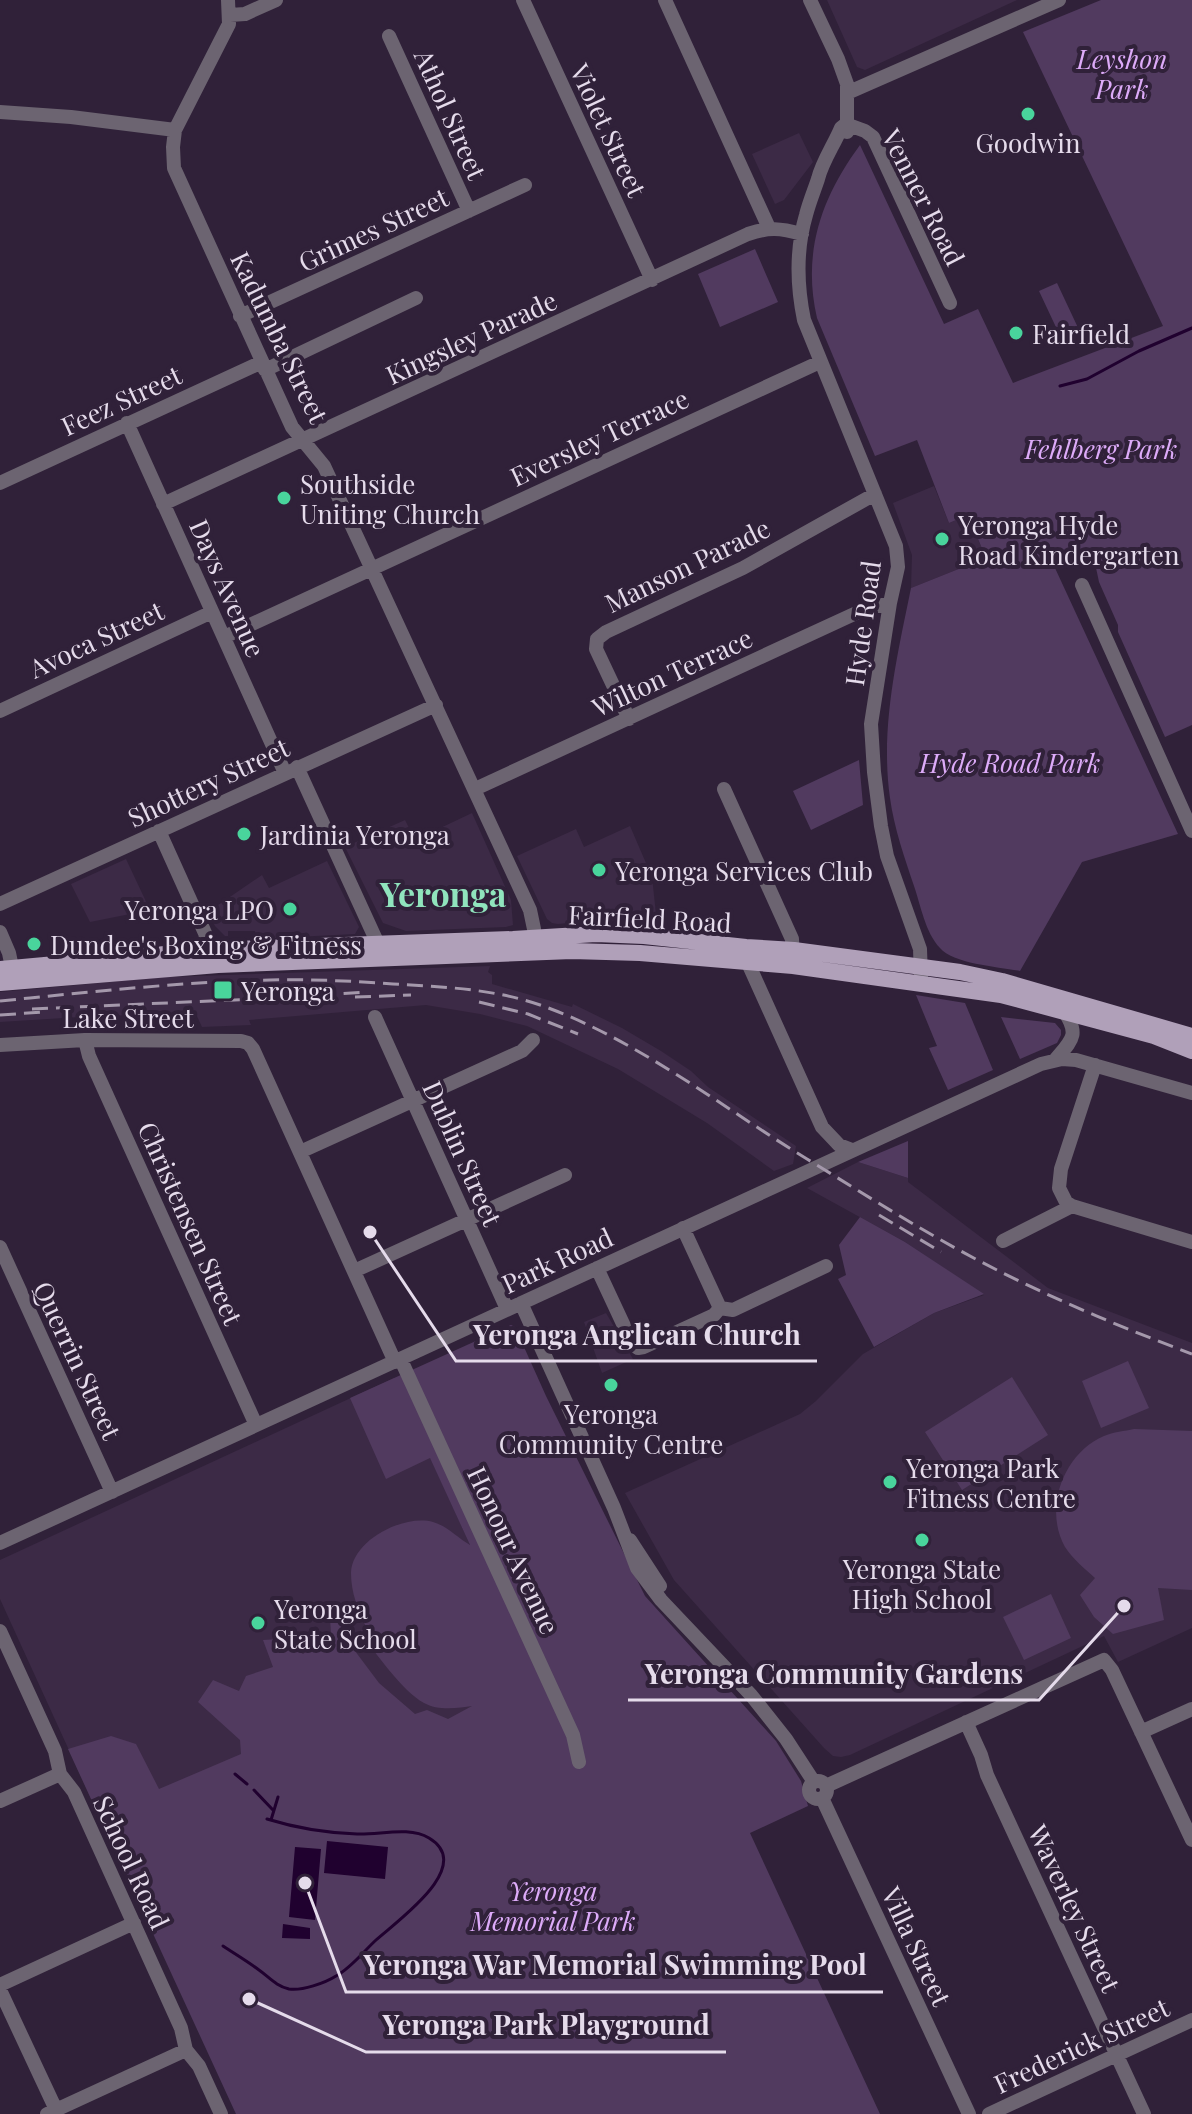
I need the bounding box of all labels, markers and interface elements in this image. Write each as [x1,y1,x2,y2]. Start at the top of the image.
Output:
park label: Leyshon Park [1076,41,1167,106]
street label: Athol Street [406,43,495,185]
street label: Violet Street [563,57,655,203]
marker: Goodwin [1019,105,1037,123]
street label: Venner Road [874,122,973,271]
place label: Goodwin [975,125,1081,160]
street label: Grimes Street [292,179,454,279]
street label: Kadumba Street [223,245,337,429]
street label: Kingsley Parade [380,282,562,392]
place label: Fairfield [1032,316,1130,351]
marker: Fairfield [1007,324,1025,342]
street label: Feez Street [55,357,188,443]
street label: Eversley Terrace [504,380,694,494]
park label: Fehlberg Park [1024,431,1177,466]
place label: Southside Uniting Church [300,466,480,531]
marker: Southside Uniting Church [275,489,293,507]
place label: Yeronga Hyde Road Kindergarten [957,507,1180,572]
street label: Manson Parade [599,510,775,620]
street label: Days Avenue [182,514,274,662]
marker: Yeronga Hyde Road Kindergarten [933,530,951,548]
street label: Hyde Road [836,558,888,688]
street label: Avoca Street [22,592,170,686]
street label: Wilton Terrace [585,620,758,725]
street label: Shottery Street [122,729,295,835]
park label: Hyde Road Park [919,745,1100,780]
place label: Jardinia Yeronga [259,817,450,852]
marker: Jardinia Yeronga [235,825,253,843]
place label: Yeronga Services Club [614,853,873,888]
marker: Yeronga Services Club [590,861,608,879]
district label: Yeronga [379,870,507,916]
place label: Yeronga LPO [123,892,274,927]
street label: Fairfield Road [567,896,733,940]
marker: Yeronga LPO [281,900,299,918]
place label: Dundee's Boxing & Fitness [50,927,362,962]
marker: Dundee's Boxing & Fitness [25,935,43,953]
place label: Yeronga [240,973,335,1008]
marker: Yeronga [212,979,234,1001]
street label: Lake Street [62,1000,194,1035]
street label: Dublin Street [415,1075,511,1232]
street label: Christensen Street [131,1116,252,1331]
street label: Park Road [496,1219,618,1301]
street label: Querrin Street [26,1276,130,1445]
callout: Yeronga Anglican Church [456,1309,817,1361]
text: Yeronga Anglican Church [472,1315,801,1352]
marker: Yeronga Community Centre [602,1376,620,1394]
place label: Yeronga Community Centre [499,1396,723,1461]
place label: Yeronga Park Fitness Centre [905,1450,1076,1515]
street label: Honour Avenue [460,1461,568,1639]
marker: Yeronga Park Fitness Centre [881,1473,899,1491]
marker: Yeronga State High School [913,1531,931,1549]
place label: Yeronga State High School [842,1551,1001,1616]
place label: Yeronga State School [273,1591,417,1656]
marker: Yeronga State School [249,1614,267,1632]
callout: Yeronga Community Gardens [628,1648,1039,1700]
text: Yeronga Community Gardens [644,1654,1023,1691]
street label: School Road [86,1790,178,1934]
street label: Waverley Street [1021,1818,1129,1998]
park label: Yeronga Memorial Park [469,1873,636,1938]
street label: Villa Street [874,1880,960,2012]
callout: Yeronga War Memorial Swimming Pool [346,1940,883,1992]
text: Yeronga War Memorial Swimming Pool [362,1945,867,1982]
street label: Frederick Street [988,1989,1175,2101]
callout: Yeronga Park Playground [366,2000,726,2052]
text: Yeronga Park Playground [381,2005,710,2042]

